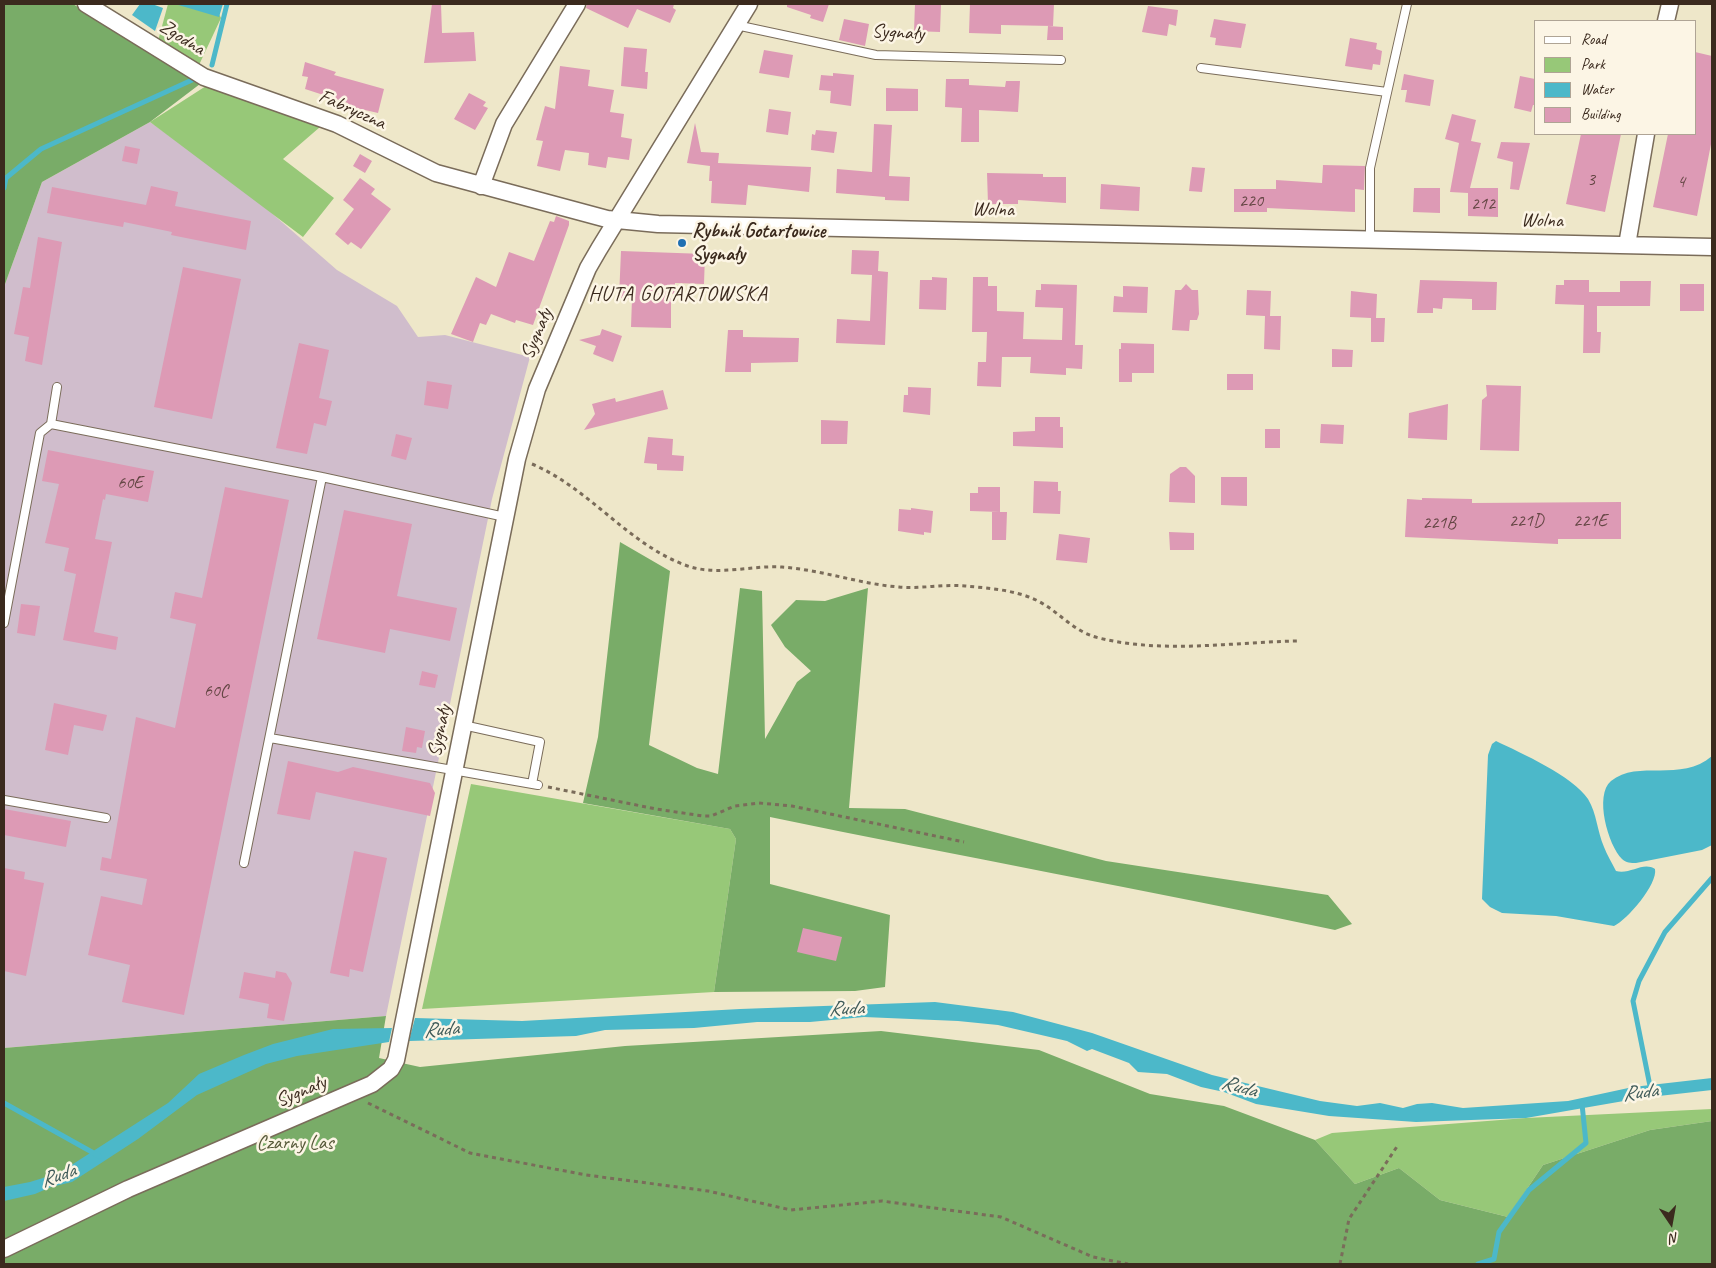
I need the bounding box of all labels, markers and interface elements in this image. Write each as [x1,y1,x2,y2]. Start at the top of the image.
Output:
street label: Zgodna [155,15,209,61]
street label: Sygnały [871,20,925,46]
legend [1534,20,1696,135]
text: Road [1581,30,1606,49]
text: Park [1581,55,1605,74]
text: Water [1581,80,1614,99]
street label: Fabryczna [315,85,389,135]
text: Building [1581,105,1620,124]
house number: 3 [1587,169,1595,191]
house number: 4 [1677,171,1685,193]
house number: 220 [1239,190,1263,212]
house number: 212 [1471,193,1495,215]
street label: Wolna [972,198,1014,222]
street label: Wolna [1521,209,1563,233]
place label: Rybnik Gotartowice Sygnały [692,220,826,267]
marker: Rybnik Gotartowice Sygnały [676,237,688,249]
district label: HUTA GOTARTOWSKA [587,281,769,307]
street label: Sygnały [516,305,558,363]
house number: 60E [117,472,143,494]
house number: 221D [1509,510,1543,532]
house number: 221E [1573,510,1607,532]
house number: 221B [1422,512,1456,534]
house number: 60C [204,680,228,702]
street label: Sygnały [423,703,457,759]
water label: Ruda [828,996,864,1022]
water label: Ruda [422,1016,460,1044]
water label: Ruda [1219,1070,1259,1104]
street label: Sygnały [272,1071,330,1113]
water label: Ruda [1621,1078,1659,1108]
park label: Czarny Las [257,1132,333,1156]
water label: Ruda [37,1158,79,1194]
north arrow [1646,1198,1696,1248]
text: N [1668,1229,1680,1247]

